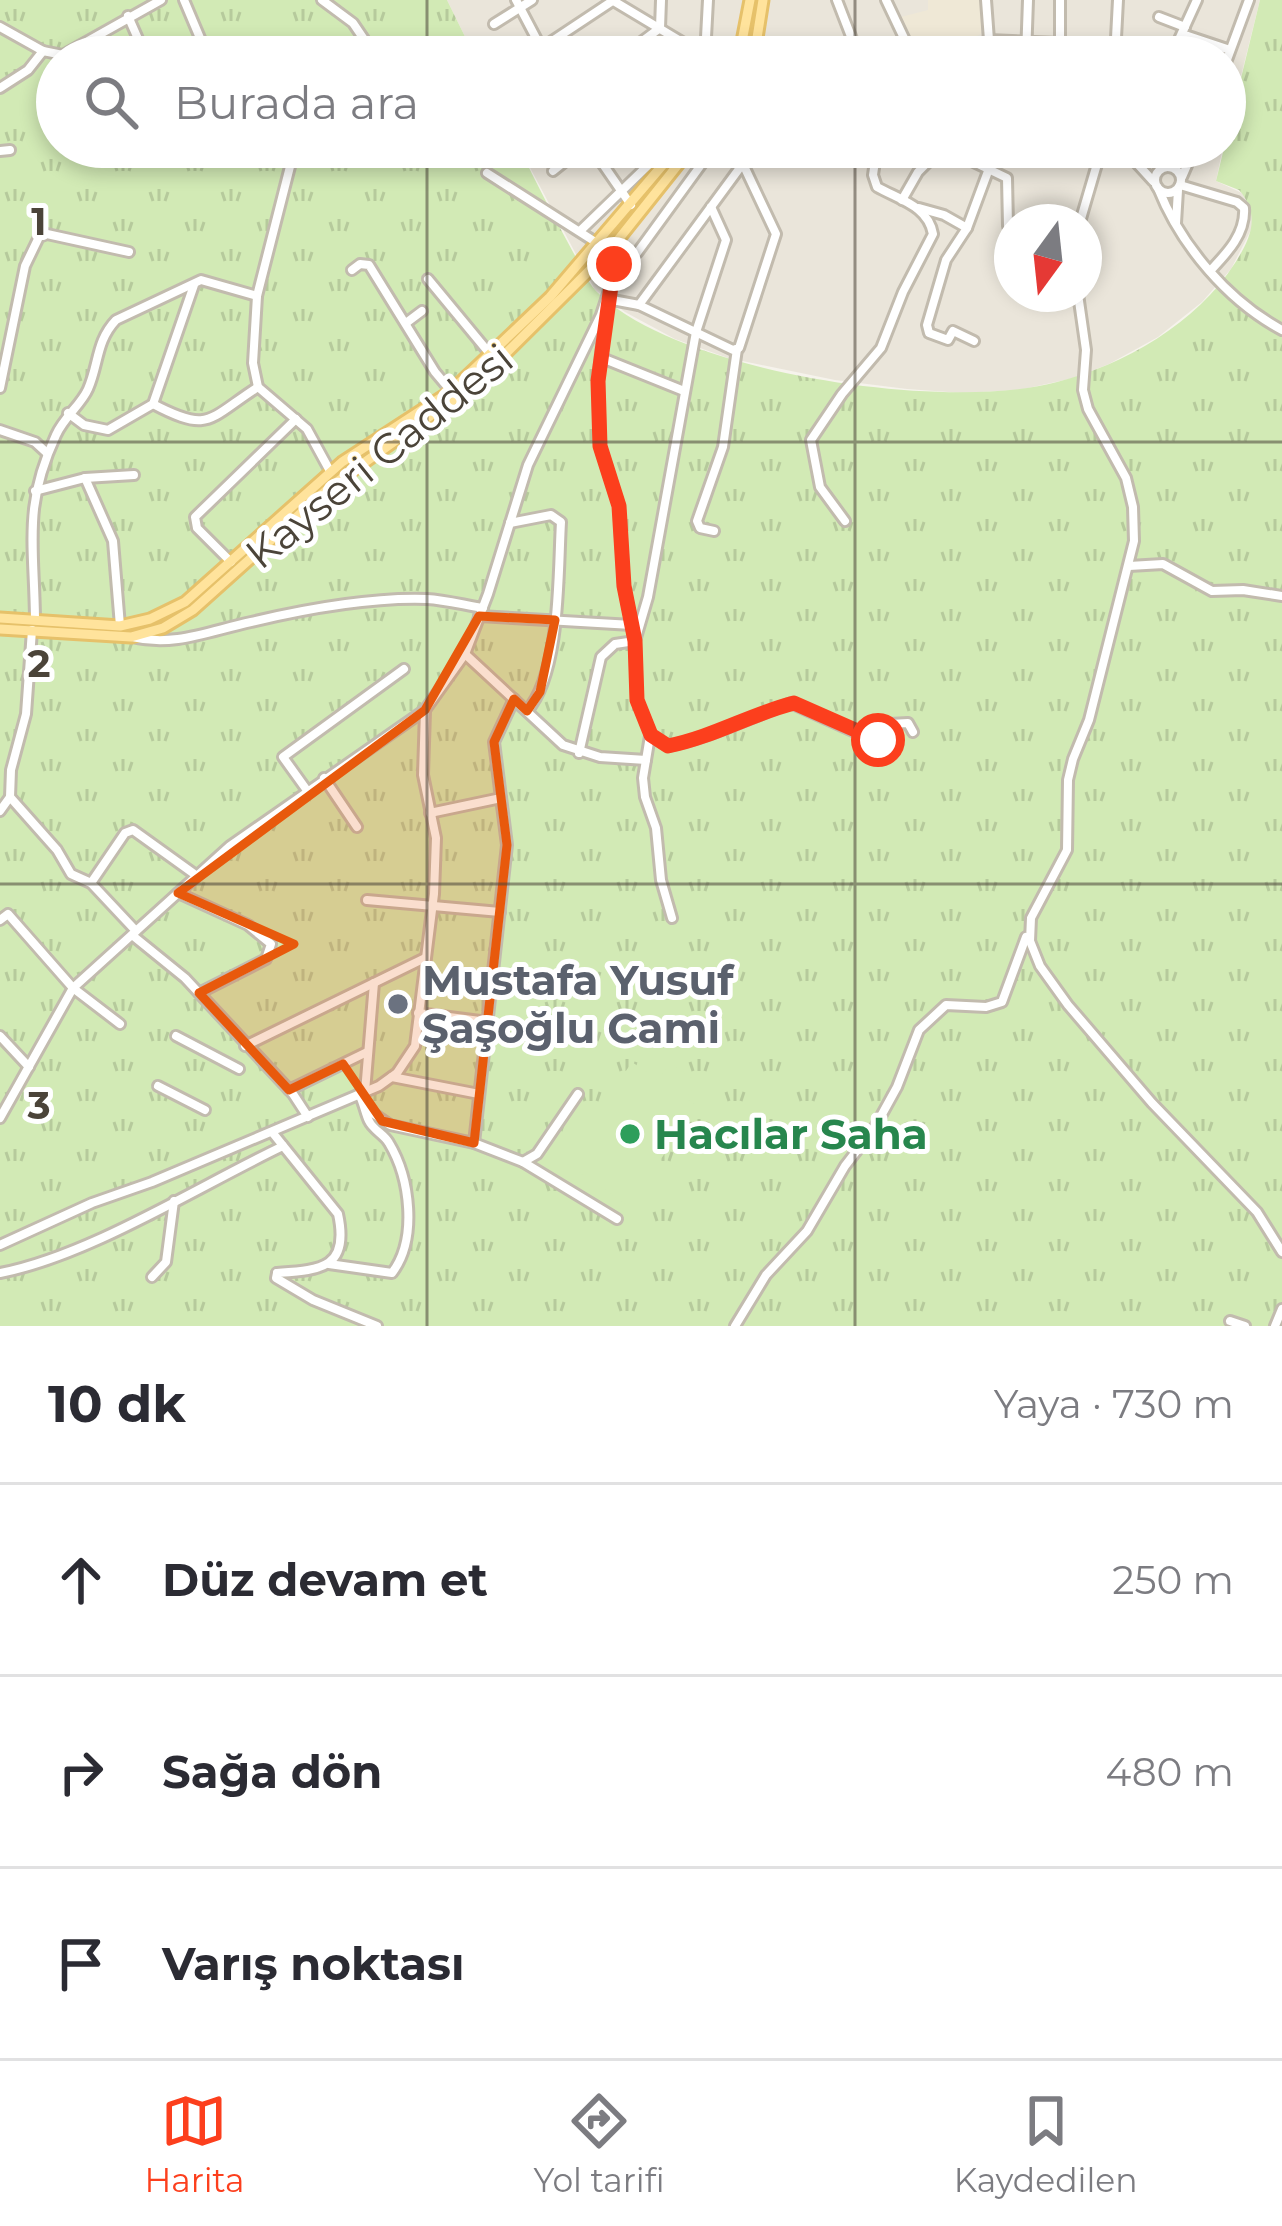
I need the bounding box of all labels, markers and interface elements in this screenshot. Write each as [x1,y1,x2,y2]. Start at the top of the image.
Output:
search box [36,36,1246,168]
icon: search [78,69,144,135]
text: Burada ara [174,75,419,130]
text: 1 [31,197,47,245]
north arrow [994,204,1102,312]
route end [587,237,641,291]
street label: Kayseri Caddesi [235,332,523,580]
text: 2 [27,639,51,687]
route start [851,713,905,767]
place label: Mustafa Yusuf Şaşoğlu Cami [422,954,735,1054]
marker: Mustafa Yusuf Şaşoğlu Cami [385,991,411,1017]
text: 3 [26,1081,51,1129]
place label: Hacılar Saha [654,1108,928,1160]
marker: Hacılar Saha [617,1121,643,1147]
text: 10 dk [48,1373,186,1435]
text: Yaya · 730 m [994,1380,1234,1428]
icon: ahead [48,1547,114,1613]
text: Düz devam et [162,1552,488,1607]
text: 250 m [1112,1556,1234,1604]
icon: right [48,1739,114,1805]
text: Sağa dön [162,1744,382,1799]
text: 480 m [1106,1748,1234,1796]
icon: arrive [48,1931,114,1997]
text: Varış noktası [162,1936,464,1991]
tab: Harita [144,2088,245,2200]
tab: Yol tarifi [533,2088,665,2200]
tab: Kaydedilen [954,2088,1138,2200]

